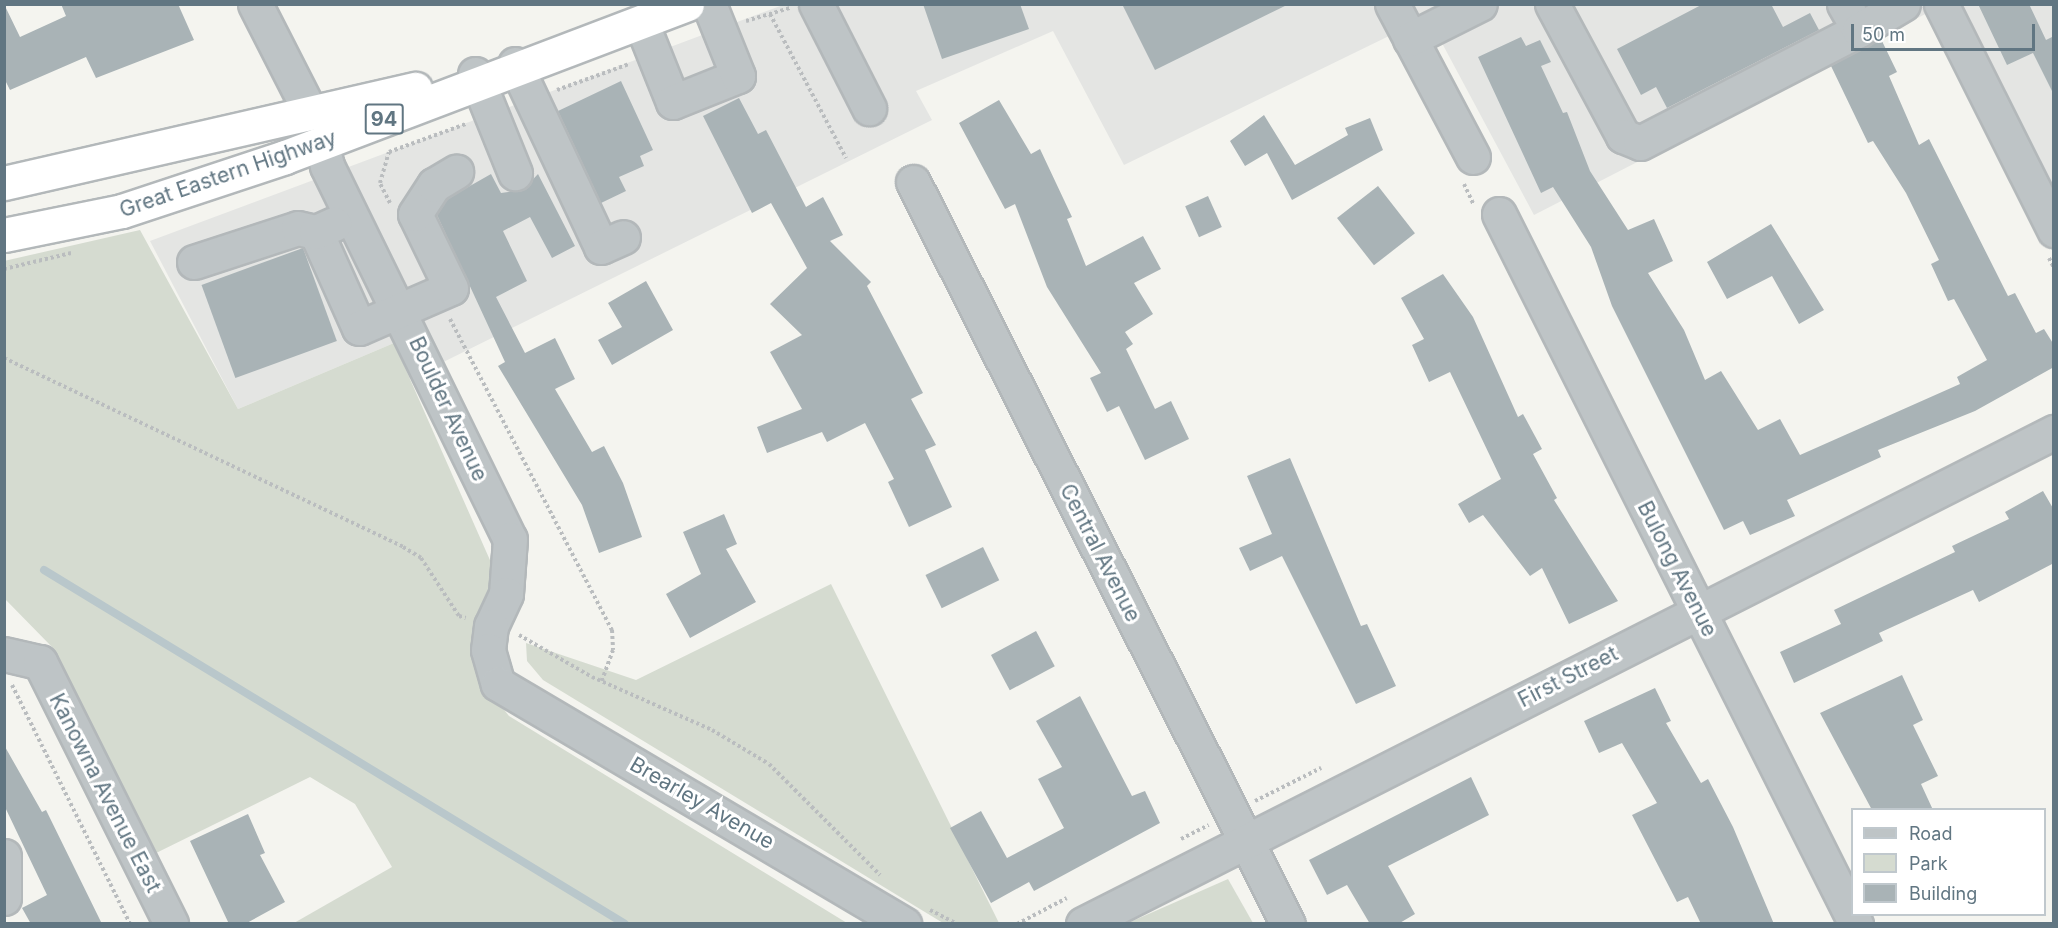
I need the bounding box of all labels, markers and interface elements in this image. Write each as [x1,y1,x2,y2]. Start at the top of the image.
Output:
scale bar [1854,12,2038,50]
text: 50 m [1862,24,1905,45]
road number: 94 [364,102,404,136]
street label: Great Eastern Highway [116,125,340,223]
street label: Boulder Avenue [404,333,492,485]
street label: Central Avenue [1054,480,1146,626]
street label: Bulong Avenue [1632,497,1722,641]
street label: First Street [1514,641,1622,713]
street label: Kanowna Avenue East [44,689,166,897]
street label: Brearley Avenue [625,752,779,854]
legend [1851,808,2046,916]
text: Road [1909,823,1952,844]
text: Park [1909,853,1948,874]
text: Building [1909,883,1977,904]

